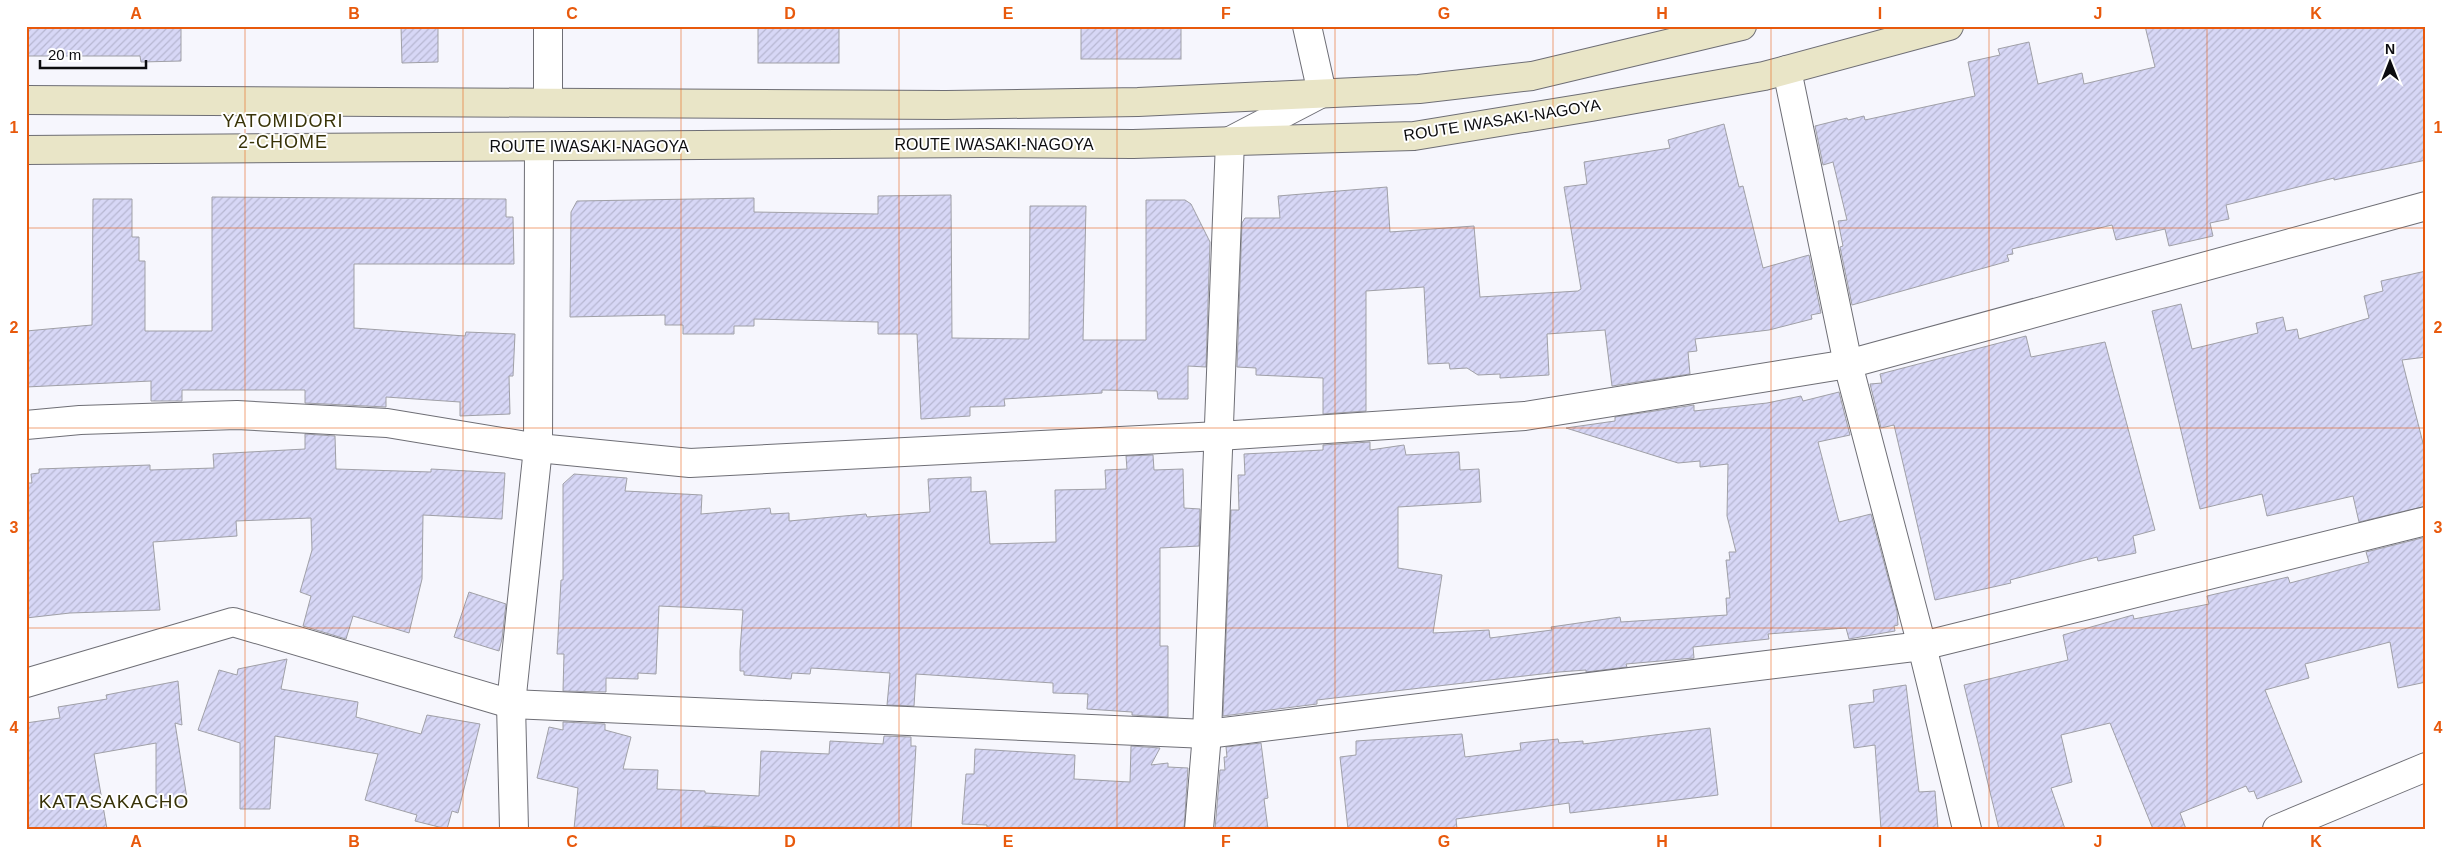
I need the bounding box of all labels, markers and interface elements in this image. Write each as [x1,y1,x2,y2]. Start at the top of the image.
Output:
text: A [130,5,142,22]
text: B [348,5,360,22]
text: C [566,5,578,22]
text: D [784,5,796,22]
text: E [1003,5,1014,22]
text: F [1221,5,1231,22]
text: G [1438,5,1450,22]
text: H [1656,5,1668,22]
text: I [1878,5,1882,22]
text: J [2094,5,2102,22]
text: K [2310,5,2322,22]
scale bar [40,38,146,70]
north arrow [2364,38,2414,88]
text: N [2385,41,2395,57]
text: 20 m [48,46,81,63]
street label: ROUTE IWASAKI-NAGOYA [1402,96,1602,144]
district label: YATOMIDORI 2-CHOME [222,111,344,152]
text: 1 [10,119,19,136]
text: 1 [2434,119,2443,136]
street label: ROUTE IWASAKI-NAGOYA [894,136,1094,153]
street label: ROUTE IWASAKI-NAGOYA [489,138,689,155]
text: 2 [10,319,19,336]
text: 2 [2434,319,2443,336]
text: 3 [10,519,19,536]
text: 3 [2434,519,2443,536]
text: 4 [10,719,19,736]
text: 4 [2434,719,2443,736]
district label: KATASAKACHO [39,791,189,812]
text: A [130,833,142,850]
text: B [348,833,360,850]
text: C [566,833,578,850]
text: D [784,833,796,850]
text: E [1003,833,1014,850]
text: F [1221,833,1231,850]
text: G [1438,833,1450,850]
text: H [1656,833,1668,850]
text: I [1878,833,1882,850]
text: J [2094,833,2102,850]
text: K [2310,833,2322,850]

